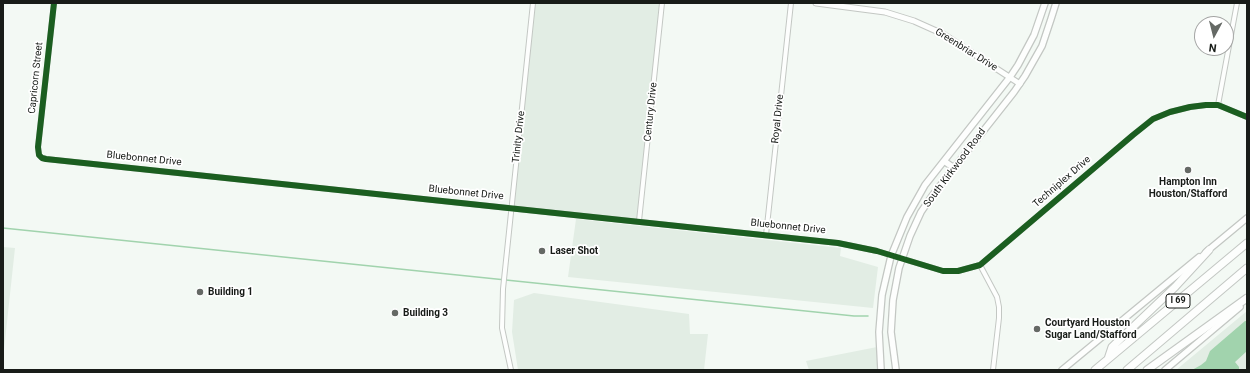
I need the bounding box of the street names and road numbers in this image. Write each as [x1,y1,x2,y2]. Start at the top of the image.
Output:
street label: Greenbriar Drive [933,26,999,74]
street label: Capricorn Street [26,42,46,114]
street label: Century Drive [642,82,660,142]
street label: Royal Drive [769,94,787,144]
street label: Trinity Drive [510,110,528,164]
street label: South Kirkwood Road [921,126,989,210]
street label: Bluebonnet Drive [106,149,182,169]
street label: Techniplex Drive [1031,154,1093,210]
street label: Bluebonnet Drive [428,183,504,203]
street label: Bluebonnet Drive [750,217,826,237]
road number: I 69 [1166,294,1190,308]

